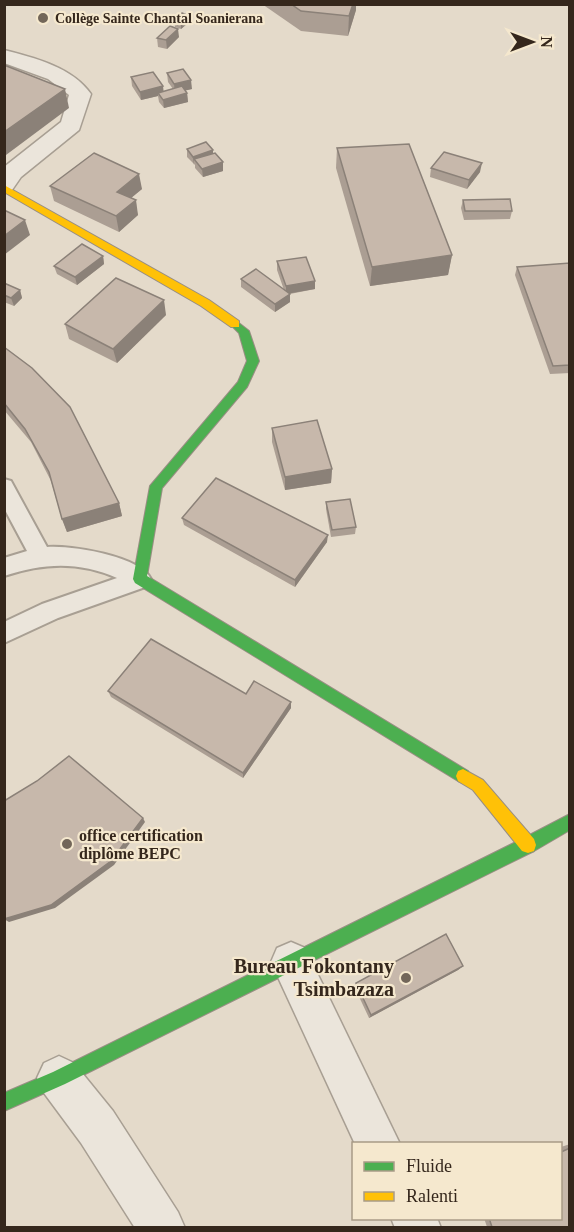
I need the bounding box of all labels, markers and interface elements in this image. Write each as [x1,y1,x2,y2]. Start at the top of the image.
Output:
marker: Collège Sainte Chantal Soanierana [36,11,50,25]
place label: Collège Sainte Chantal Soanierana [55,11,263,26]
north arrow [502,12,562,72]
text: N [538,36,555,48]
place label: office certification diplôme BEPC [79,827,203,863]
marker: office certification diplôme BEPC [60,837,74,851]
place label: Bureau Fokontany Tsimbazaza [234,955,394,1000]
marker: Bureau Fokontany Tsimbazaza [399,971,413,985]
legend [352,1142,562,1220]
text: Fluide [406,1156,452,1176]
text: Ralenti [406,1186,458,1206]

